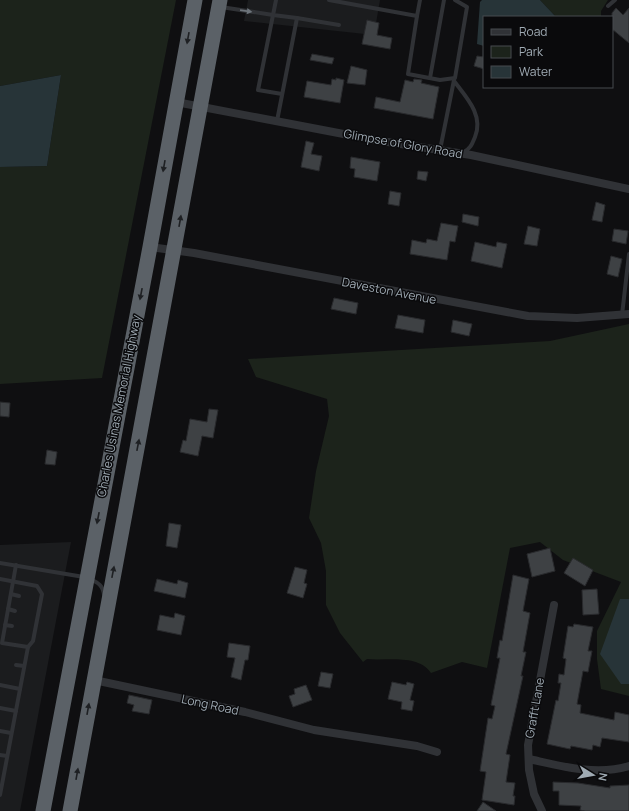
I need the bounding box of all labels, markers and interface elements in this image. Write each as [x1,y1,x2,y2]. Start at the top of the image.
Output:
one-way arrow [240,8,252,14]
legend [483,16,613,88]
text: Road [519,23,547,40]
one-way arrow [184,32,190,44]
text: Park [519,43,544,60]
text: Water [519,63,553,80]
street label: Glimpse of Glory Road [342,125,464,162]
one-way arrow [161,160,167,172]
one-way arrow [177,215,183,227]
street label: Daveston Avenue [340,273,438,308]
one-way arrow [138,288,144,300]
street label: Charles Usinas Memorial Highway [93,313,145,498]
one-way arrow [135,439,141,451]
one-way arrow [94,512,100,524]
one-way arrow [111,566,117,579]
street label: Grafft Lane [521,676,548,740]
street label: Long Road [180,690,240,719]
one-way arrow [86,703,92,715]
north arrow [573,755,613,795]
one-way arrow [74,768,80,781]
text: N [595,772,611,782]

